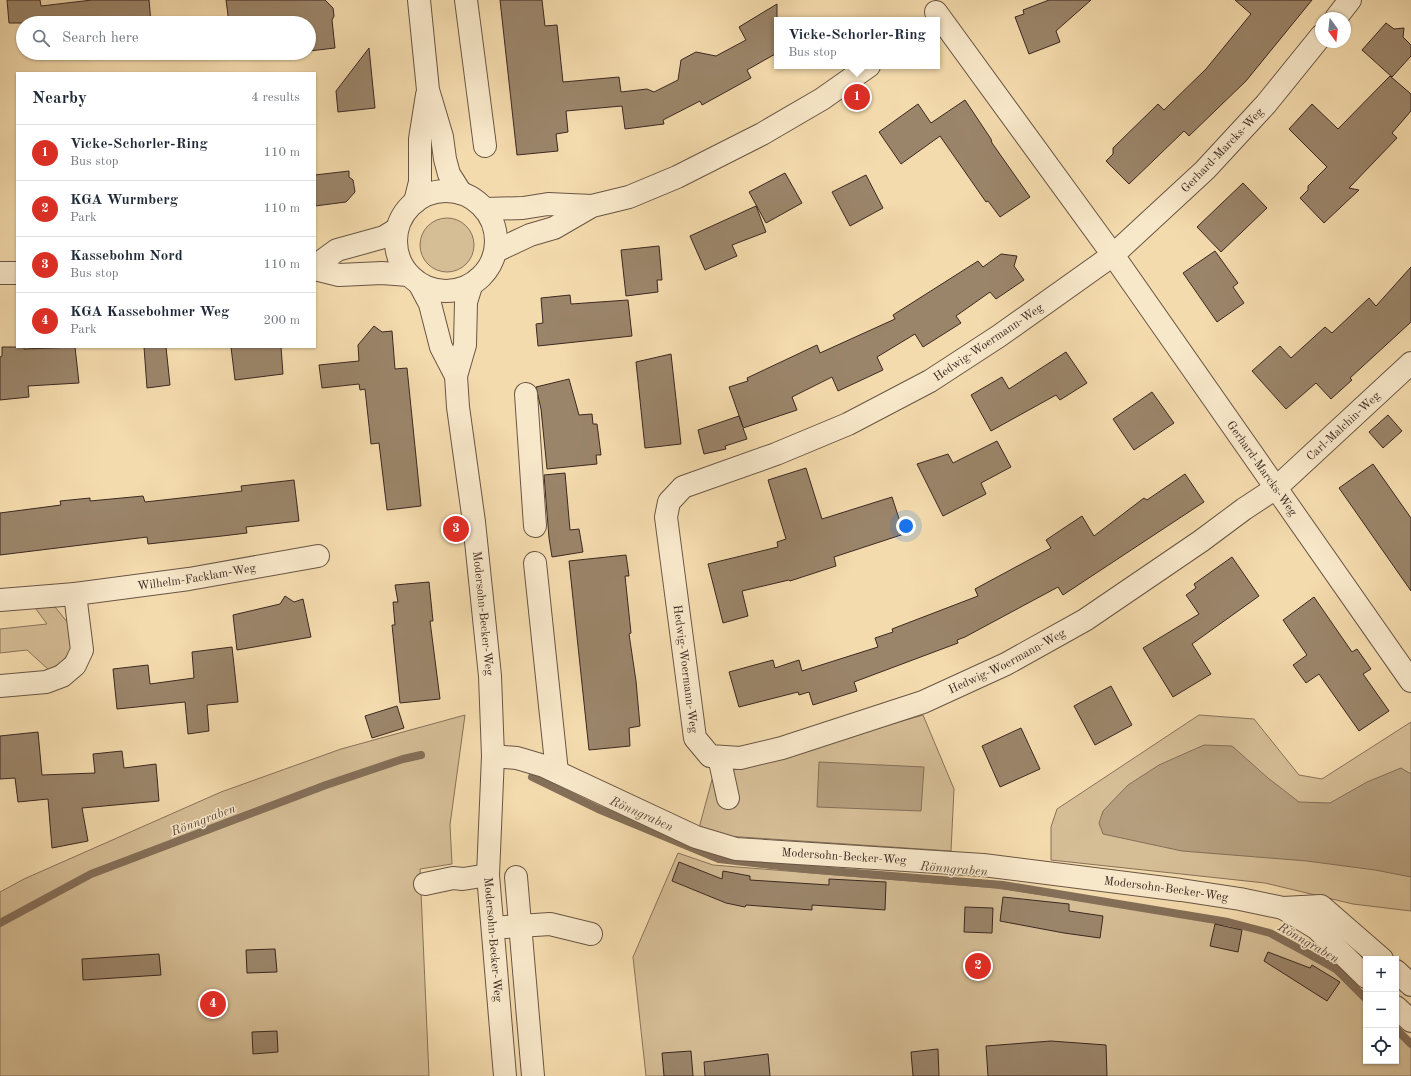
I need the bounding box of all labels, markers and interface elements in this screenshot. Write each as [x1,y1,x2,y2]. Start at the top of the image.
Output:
north arrow [1315,12,1351,48]
search box [16,16,316,60]
popup [774,17,940,69]
icon: search [30,27,52,49]
text: Vicke-Schorler-Ring [788,28,926,43]
text: Search here [62,31,139,46]
text: Bus stop [788,46,837,59]
pin: 1 [844,82,870,112]
text: Nearby [32,90,87,107]
text: 4 results [251,91,300,104]
street label: Gerhard-Marcks-Weg [1179,106,1267,195]
text: Vicke-Schorler-Ring [70,137,208,152]
text: 1 [41,146,49,159]
text: 110 m [263,146,300,159]
text: Bus stop [70,155,119,168]
text: KGA Wurmberg [70,193,178,208]
text: 2 [41,202,49,215]
text: 110 m [263,202,300,215]
text: Park [70,211,97,224]
text: Kassebohm Nord [70,249,183,264]
text: 3 [41,258,49,271]
text: 110 m [263,258,300,271]
text: Bus stop [70,267,119,280]
street label: Hedwig-Woermann-Weg [932,301,1046,384]
text: KGA Kassebohmer Weg [70,305,229,320]
text: 4 [41,314,49,327]
text: 200 m [263,314,300,327]
text: Park [70,323,97,336]
street label: Carl-Malchin-Weg [1305,390,1383,464]
street label: Gerhard-Marcks-Weg [1224,419,1299,519]
pin: 3 [443,514,469,544]
your location [896,516,916,536]
street label: Modersohn-Becker-Weg [470,550,495,677]
street label: Wilhelm-Facklam-Weg [137,562,257,593]
street label: Hedwig-Woermann-Weg [671,604,699,734]
street label: Hedwig-Woermann-Weg [947,627,1068,696]
water label: Rönngraben [607,794,676,834]
water label: Rönngraben [169,802,238,839]
street label: Modersohn-Becker-Weg [781,847,907,867]
water label: Rönngraben [918,860,989,879]
street label: Modersohn-Becker-Weg [1103,875,1229,904]
street label: Modersohn-Becker-Weg [481,877,504,1003]
water label: Rönngraben [1275,920,1341,966]
pin: 2 [965,951,991,981]
map controls [1363,956,1399,1064]
button: + [1363,956,1399,992]
pin: 4 [200,989,226,1019]
button: − [1363,992,1399,1028]
button: locate [1363,1028,1399,1064]

